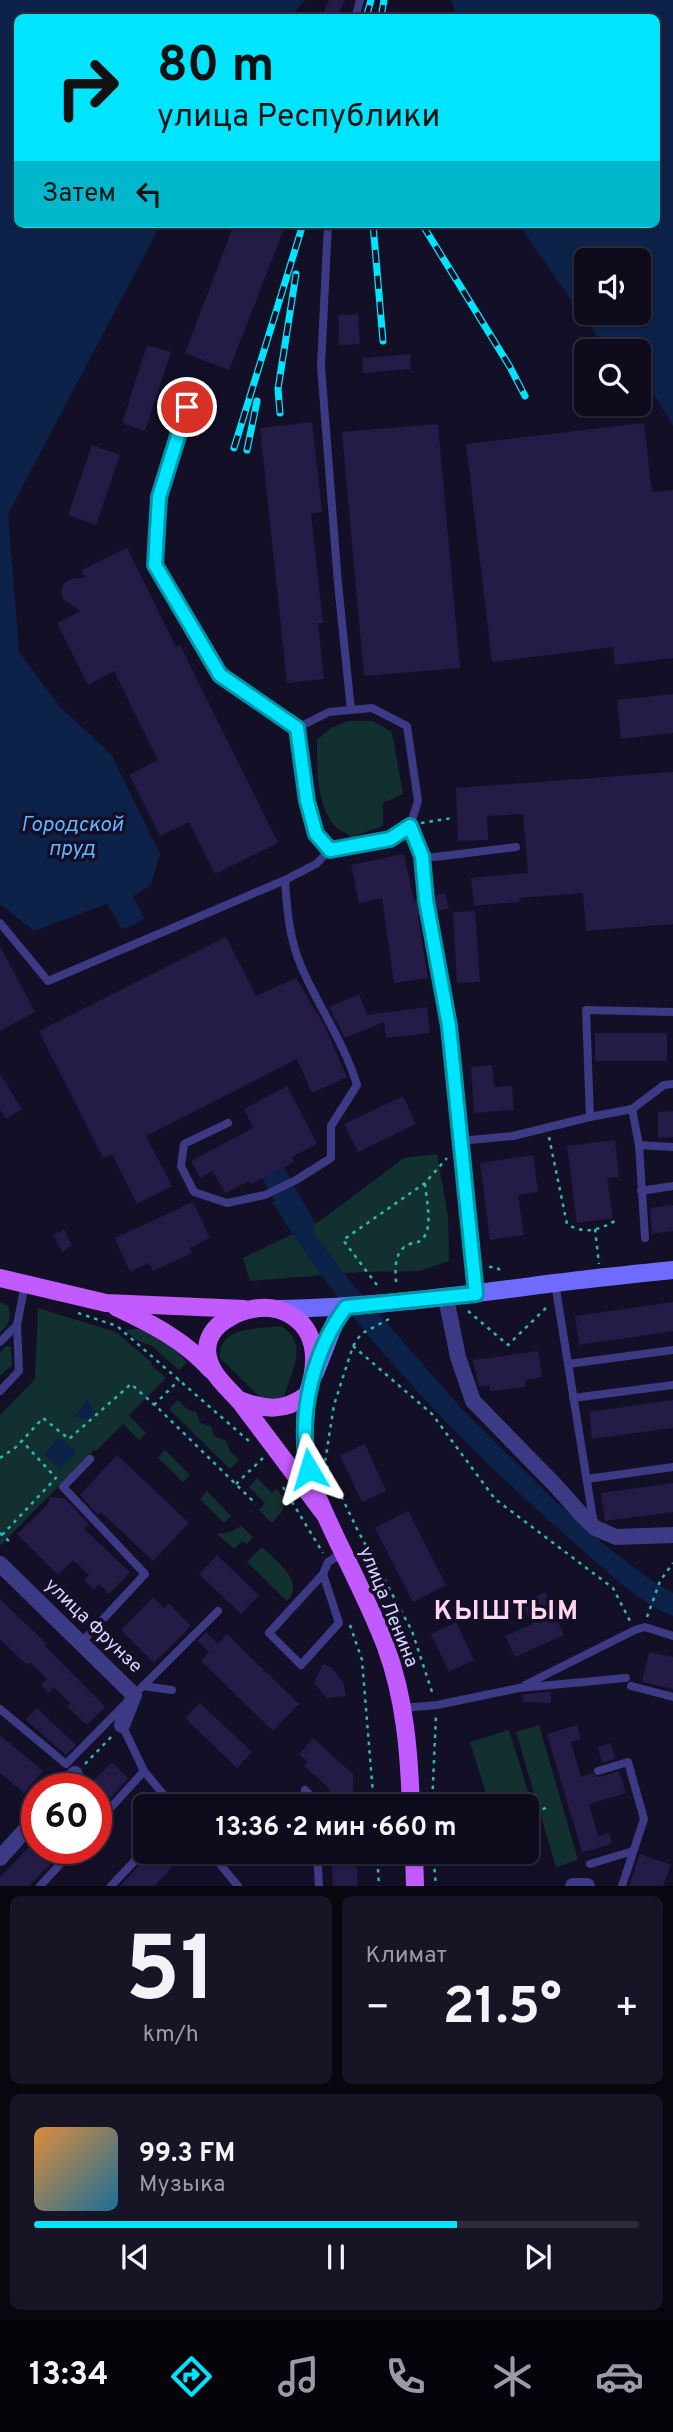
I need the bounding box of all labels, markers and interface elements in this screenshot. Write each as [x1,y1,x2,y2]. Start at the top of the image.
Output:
text: 80 m [157,37,274,99]
icon: right [42,42,133,133]
text: улица Республики [157,98,440,138]
icon: left [130,175,168,213]
text: Затем [42,178,116,211]
map controls [574,248,651,416]
button: sound [574,248,651,325]
button: search [574,339,651,416]
pin [157,377,217,437]
icon: arrive [168,388,206,426]
water label: Городской пруд [21,812,124,863]
position arrow [272,1432,346,1506]
street label: улица Ленина [353,1543,423,1671]
street label: улица Фрунзе [39,1573,147,1679]
district label: КЫШТЫМ [434,1596,580,1629]
speed limit sign: 60 [21,1773,112,1864]
text: 13:36 · 2 мин · 660 m [215,1812,457,1845]
text: 51 [125,1918,217,2033]
text: Климат [366,1942,447,1971]
text: 21.5° [443,1976,562,2042]
text: − [366,1985,390,2034]
text: + [614,1985,639,2034]
text: km/h [143,2021,199,2050]
text: 99.3 FM [139,2138,235,2171]
text: Музыка [139,2171,225,2200]
icon: previous [116,2238,154,2276]
icon: pause [317,2238,355,2276]
icon: next [519,2238,557,2276]
icon: directions [167,2352,216,2401]
icon: music [274,2352,323,2401]
icon: phone [381,2352,430,2401]
icon: climate [488,2352,537,2401]
icon: car [595,2352,644,2401]
text: 13:34 [29,2356,109,2396]

